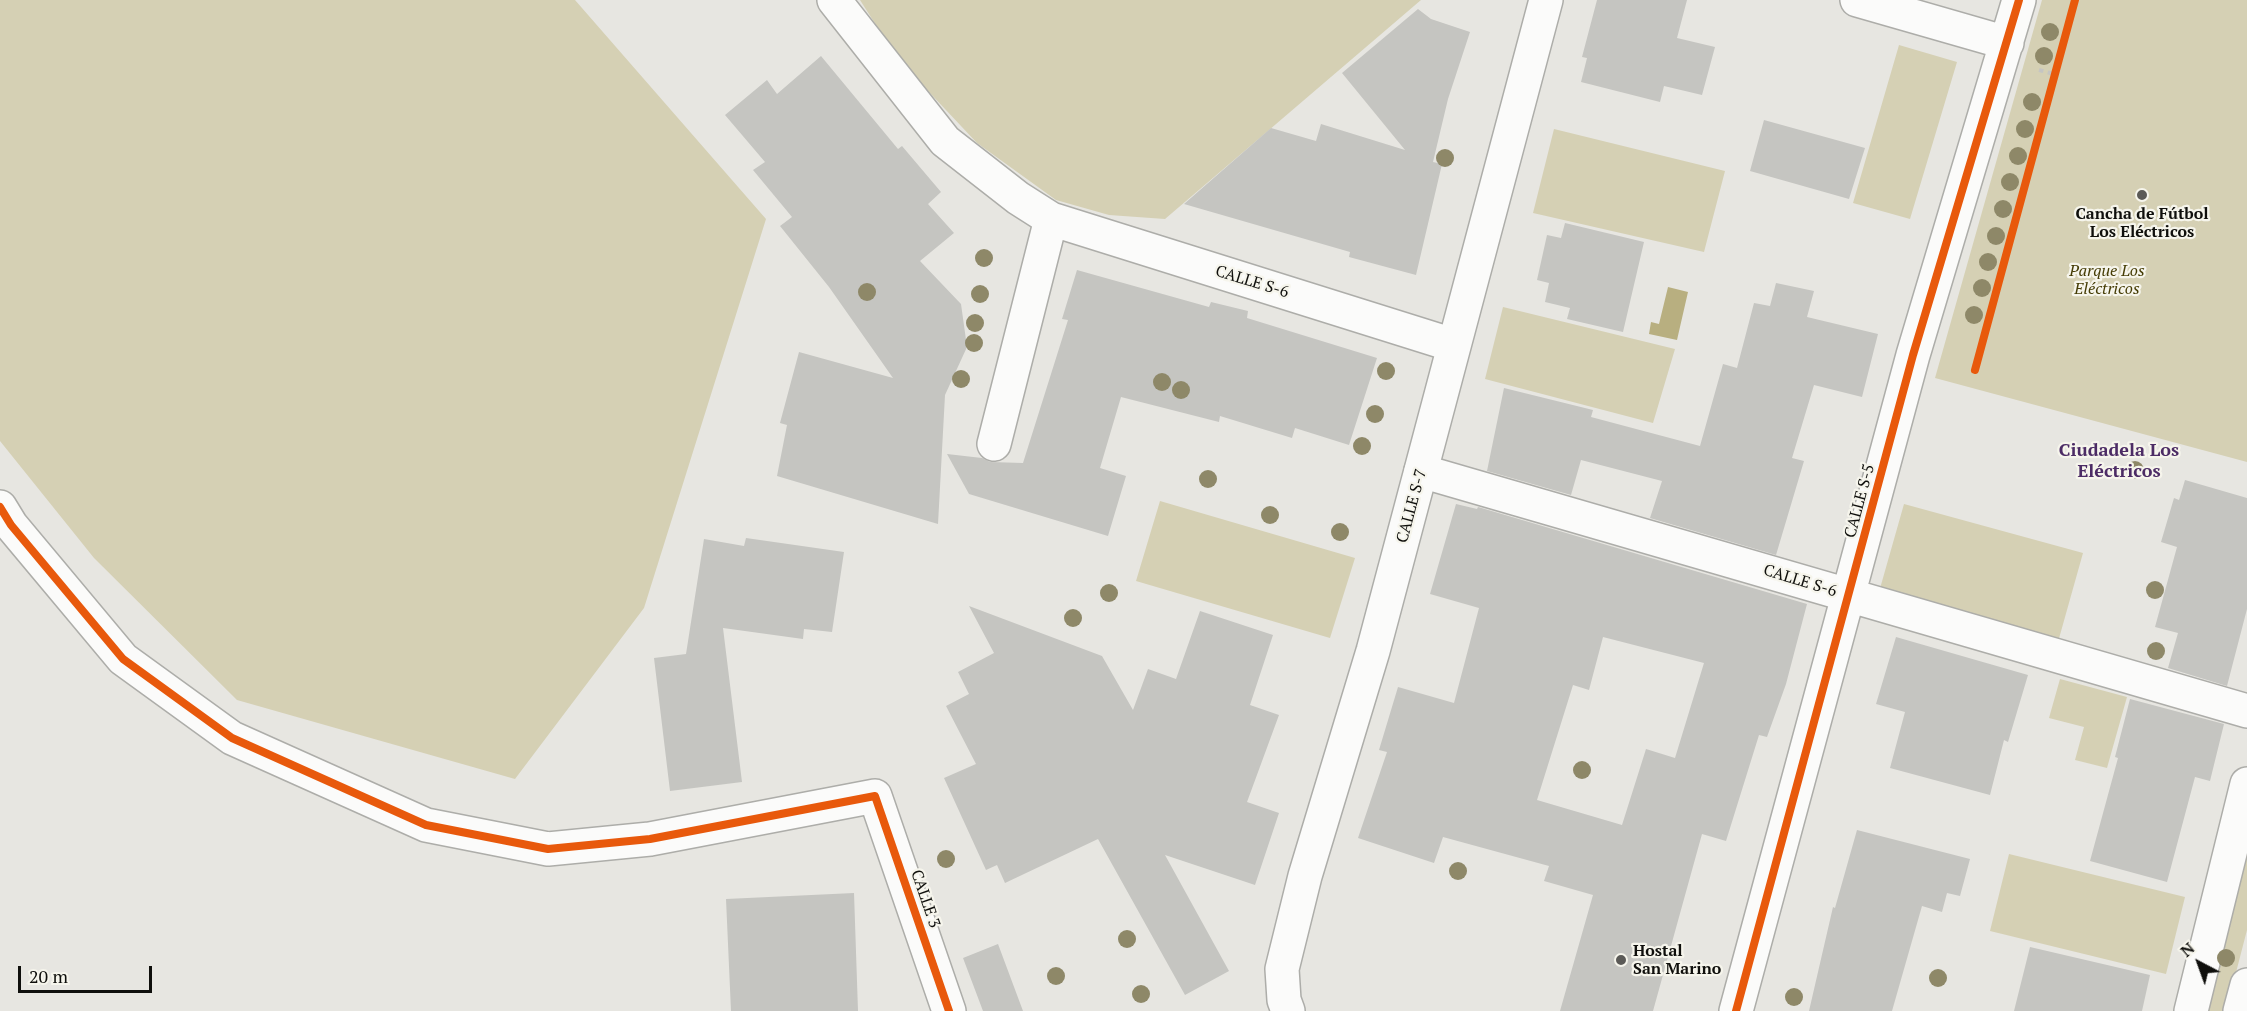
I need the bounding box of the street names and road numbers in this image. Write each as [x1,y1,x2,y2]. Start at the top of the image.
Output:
street label: CALLE S-6 [1213,262,1291,302]
street label: CALLE S-5 [1841,462,1879,540]
street label: CALLE S-7 [1393,467,1431,545]
street label: CALLE S-6 [1761,561,1839,601]
street label: CALLE 3 [906,867,944,931]

